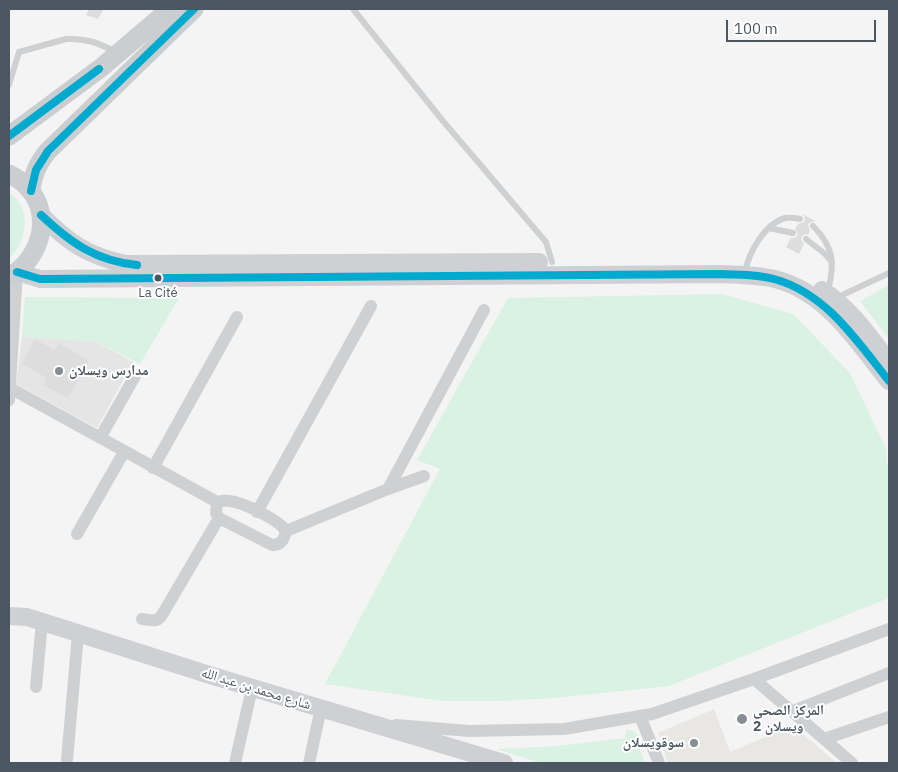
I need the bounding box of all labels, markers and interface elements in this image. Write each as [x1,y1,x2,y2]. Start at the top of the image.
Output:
scale bar [728,10,878,42]
text: 100 m [734,19,778,38]
marker: La Cité [153,273,163,283]
place label: La Cité [138,285,178,301]
place label: مدارس ويسلان [69,363,149,379]
marker: مدارس ويسلان [53,365,65,377]
street label: شارع محمد بن عبد الله [199,664,313,714]
place label: المركز الصحي ويسلان 2 [753,703,824,736]
marker: المركز الصحي ويسلان 2 [735,712,749,726]
place label: سوقويسلان [623,735,684,751]
marker: سوقويسلان [688,737,700,749]

